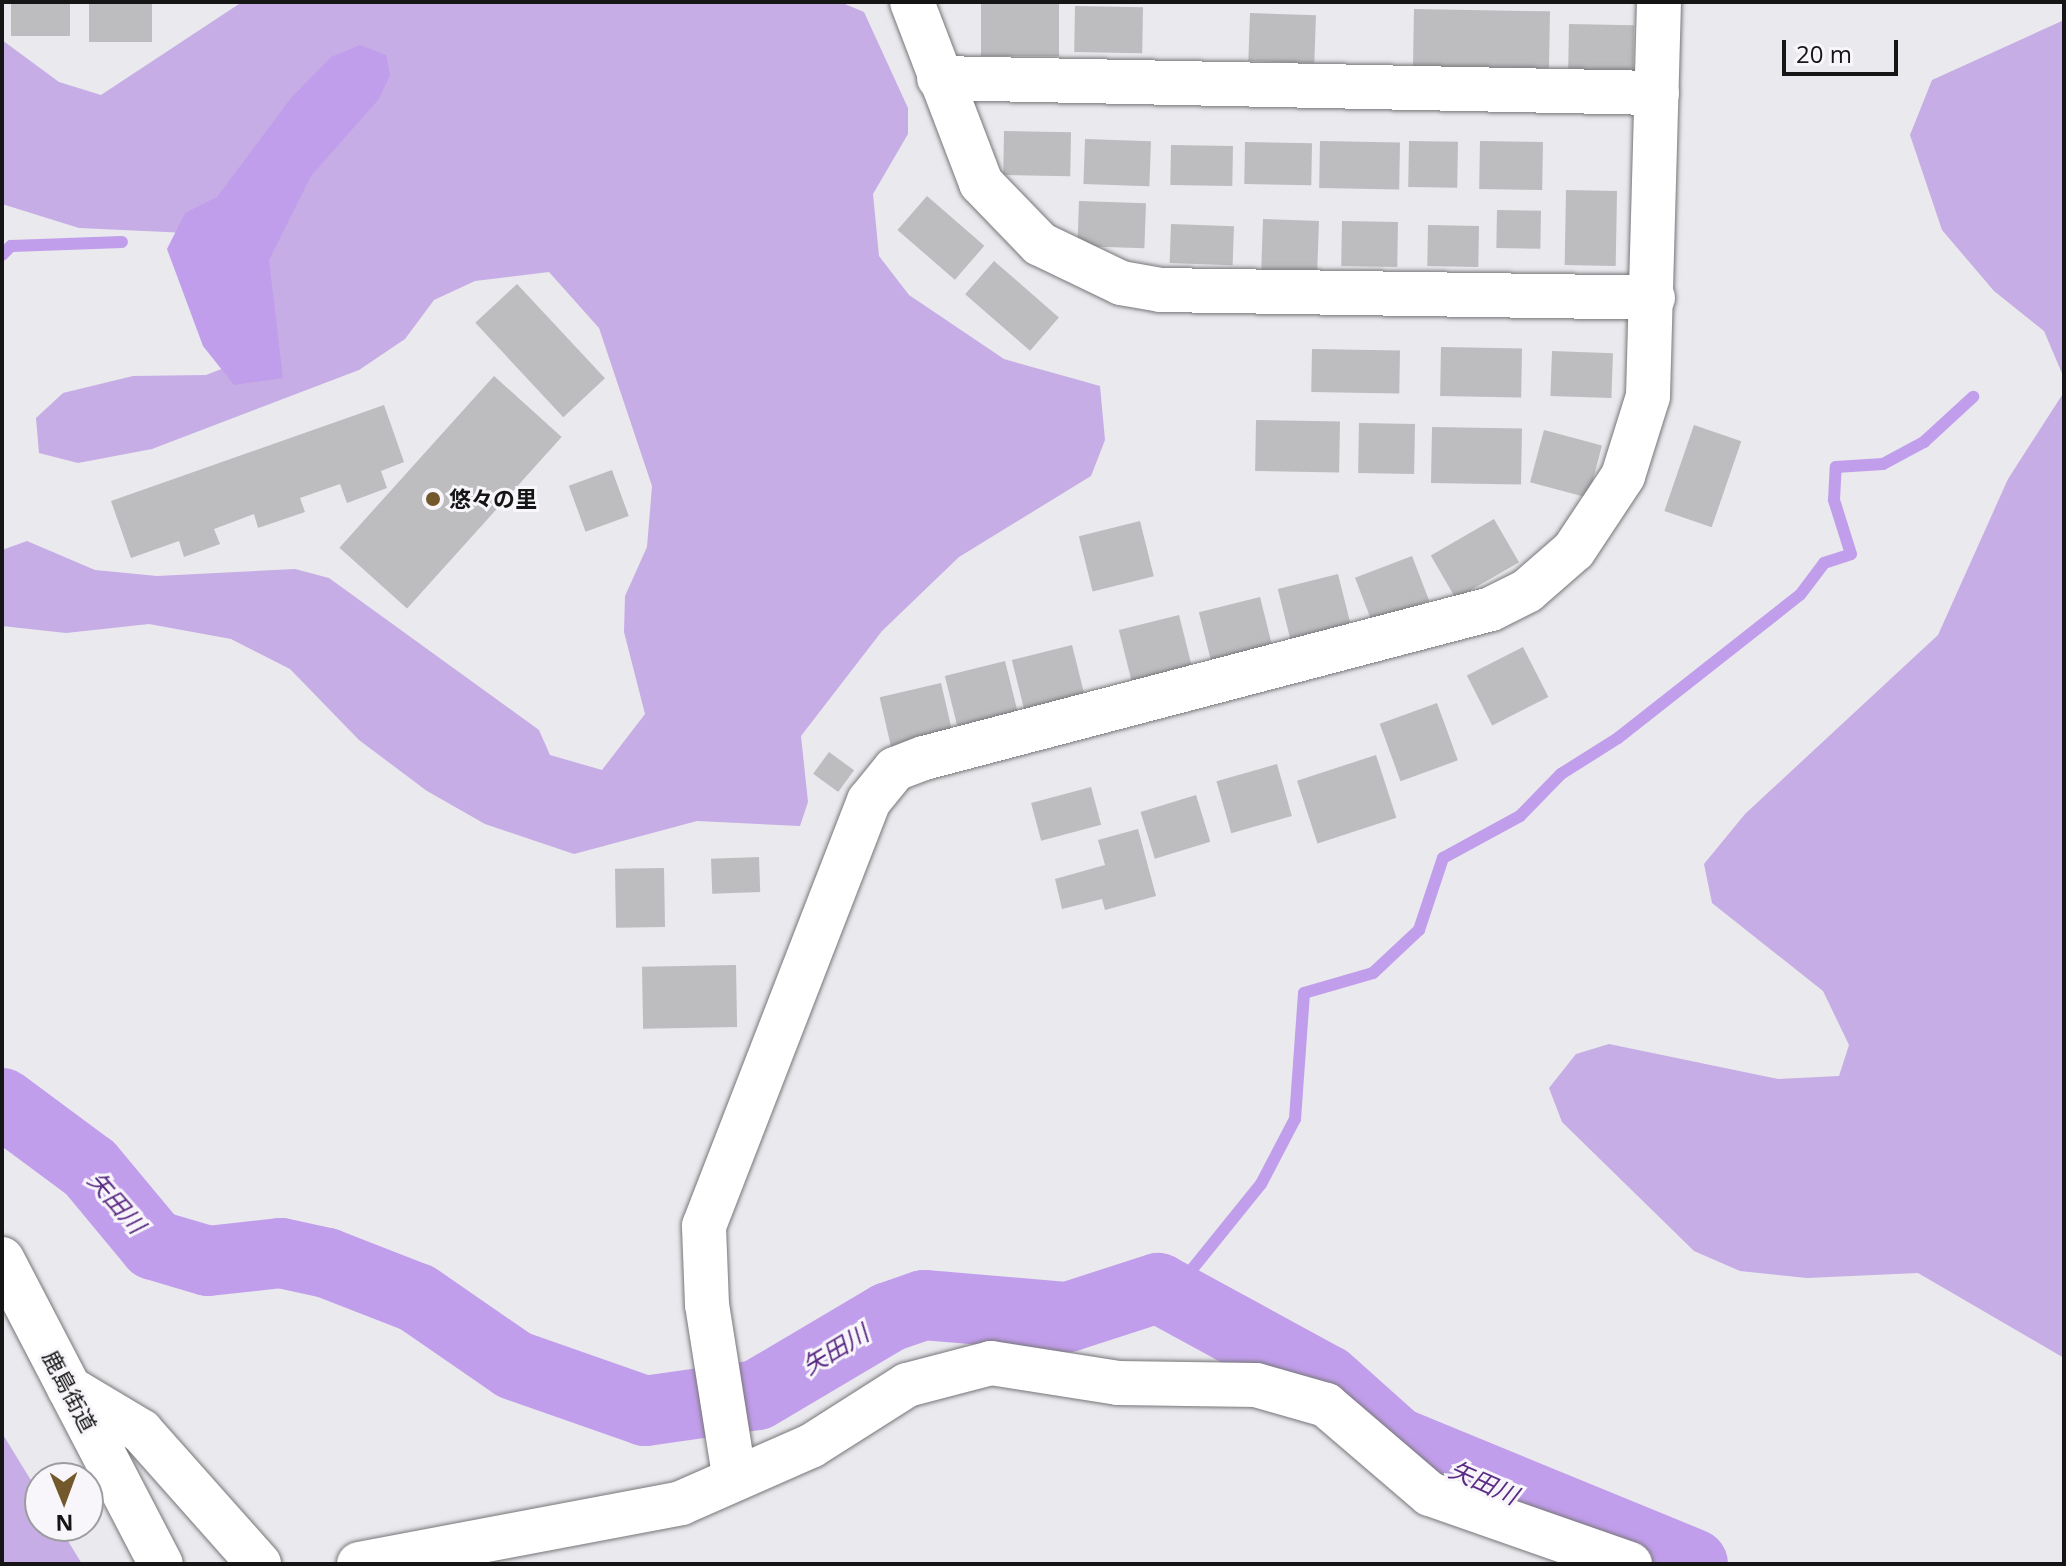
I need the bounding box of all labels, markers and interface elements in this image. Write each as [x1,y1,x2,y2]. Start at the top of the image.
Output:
scale bar [1786,24,1902,74]
text: 20 m [1796,37,1852,70]
place label: 悠々の里 [449,486,537,512]
marker: 悠々の里 [424,490,442,508]
water label: 矢田川 [83,1165,151,1239]
water label: 矢田川 [797,1318,873,1380]
street label: 鹿島街道 [38,1346,102,1436]
water label: 矢田川 [1445,1454,1523,1510]
north arrow [24,1462,104,1542]
text: N [55,1509,74,1539]

